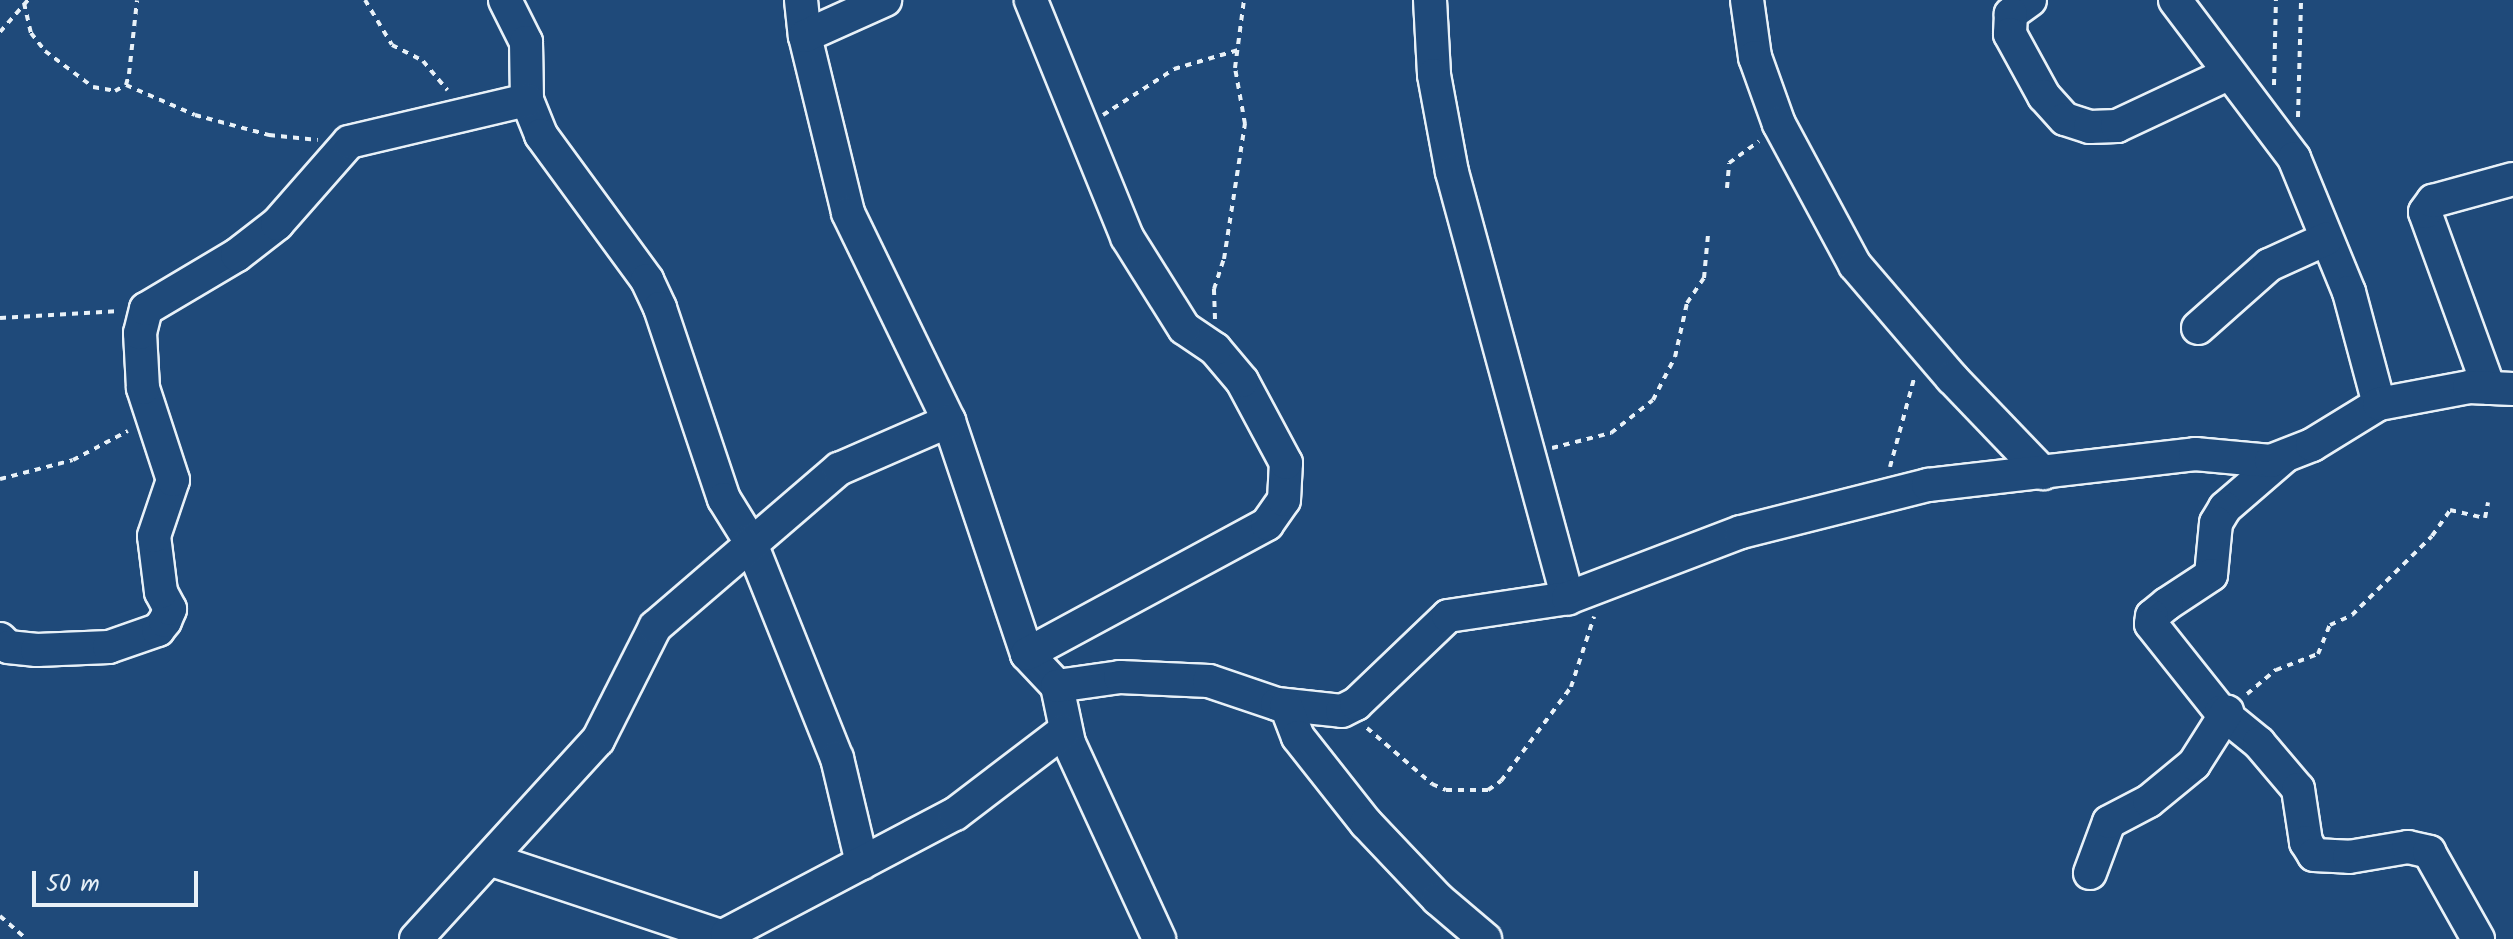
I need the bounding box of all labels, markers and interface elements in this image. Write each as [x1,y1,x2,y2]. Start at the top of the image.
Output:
scale bar [36,855,202,905]
text: 50 m [46,865,100,904]

